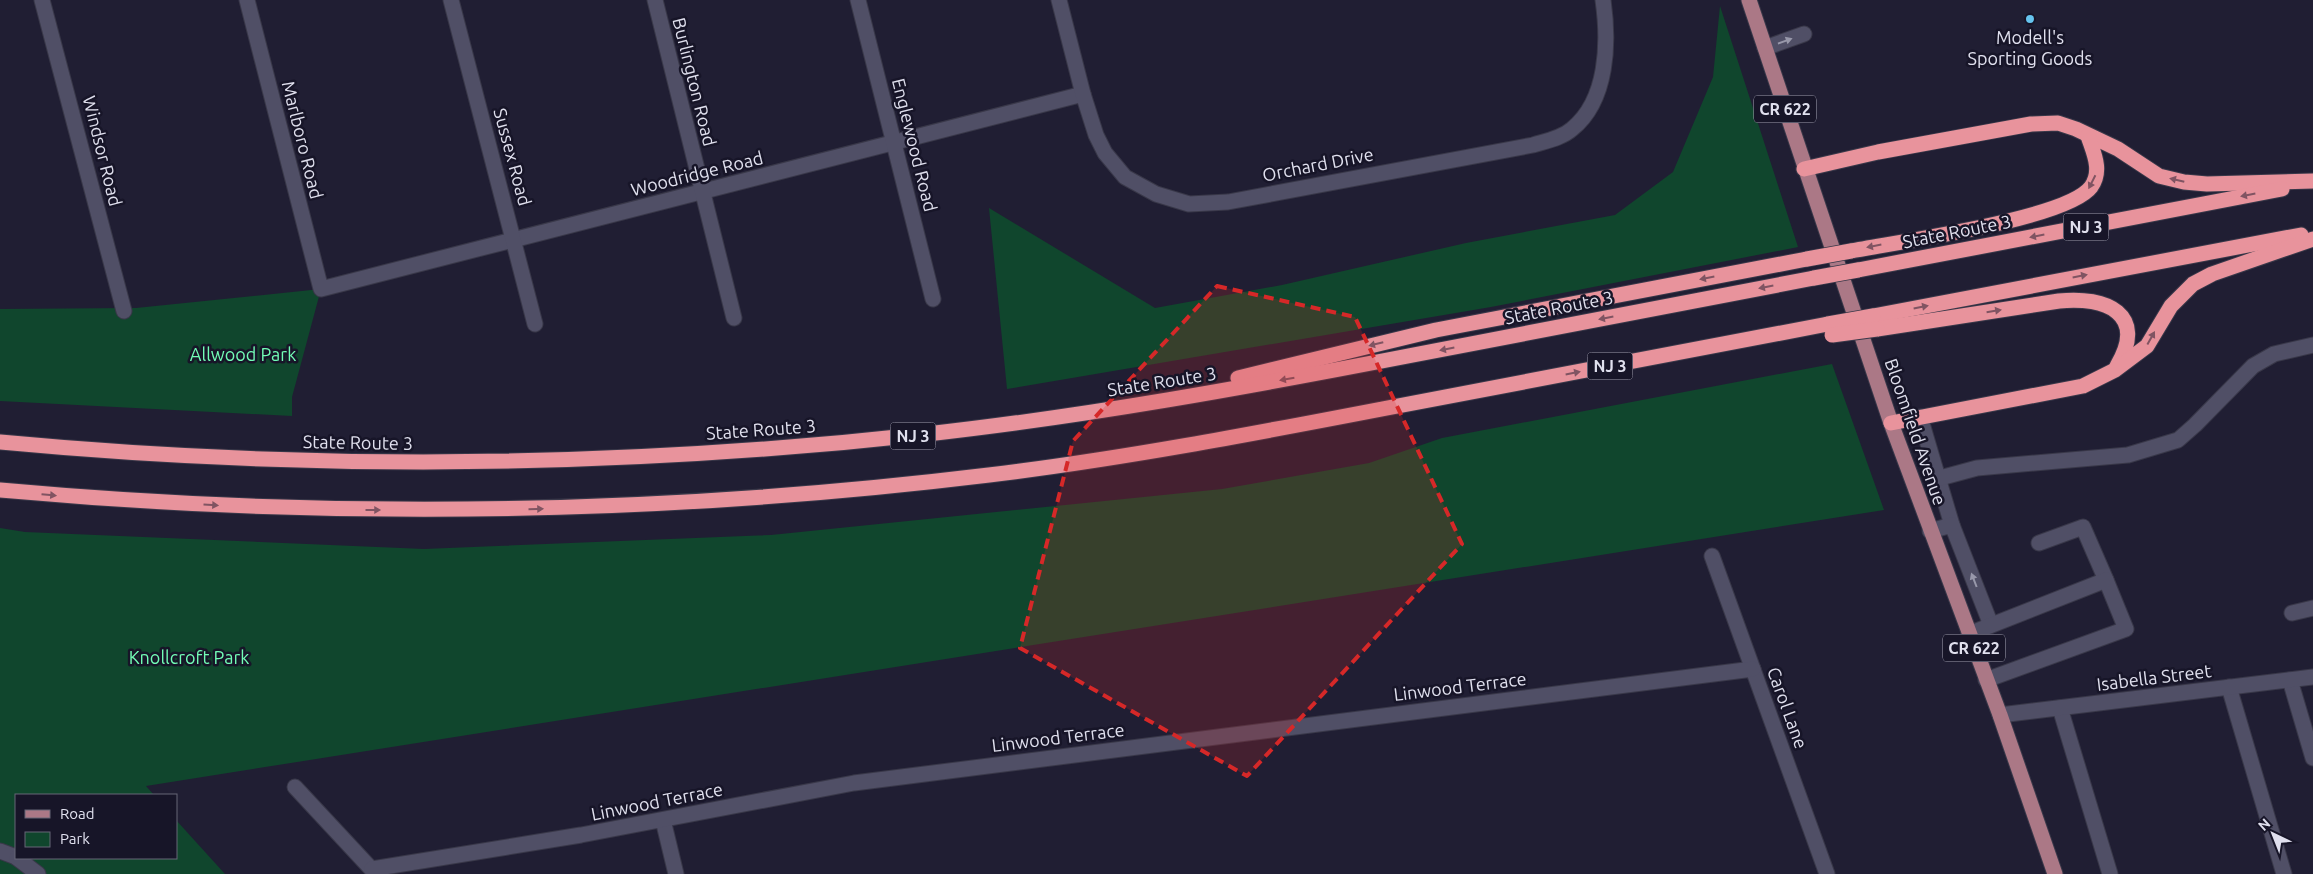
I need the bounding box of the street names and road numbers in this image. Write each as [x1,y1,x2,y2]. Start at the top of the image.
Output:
street label: Burlington Road [669,15,721,148]
street label: Englewood Road [889,76,941,213]
street label: Marlboro Road [279,79,327,201]
street label: Windsor Road [80,94,126,208]
road number: CR 622 [1754,96,1816,122]
street label: Sussex Road [490,106,536,208]
street label: Orchard Drive [1261,143,1375,185]
street label: Woodridge Road [629,147,765,199]
street label: State Route 3 [1901,211,2013,251]
road number: NJ 3 [2064,213,2108,240]
street label: State Route 3 [1503,287,1615,327]
road number: NJ 3 [1588,352,1632,380]
street label: Bloomfield Avenue [1881,356,1950,508]
street label: State Route 3 [1106,363,1218,399]
street label: State Route 3 [705,415,817,443]
road number: NJ 3 [890,422,936,450]
street label: State Route 3 [303,431,413,453]
road number: CR 622 [1943,634,2005,661]
street label: Isabella Street [2095,660,2212,694]
street label: Carol Lane [1764,664,1812,751]
street label: Linwood Terrace [1392,668,1527,704]
street label: Linwood Terrace [990,719,1125,755]
street label: Linwood Terrace [589,778,724,824]

